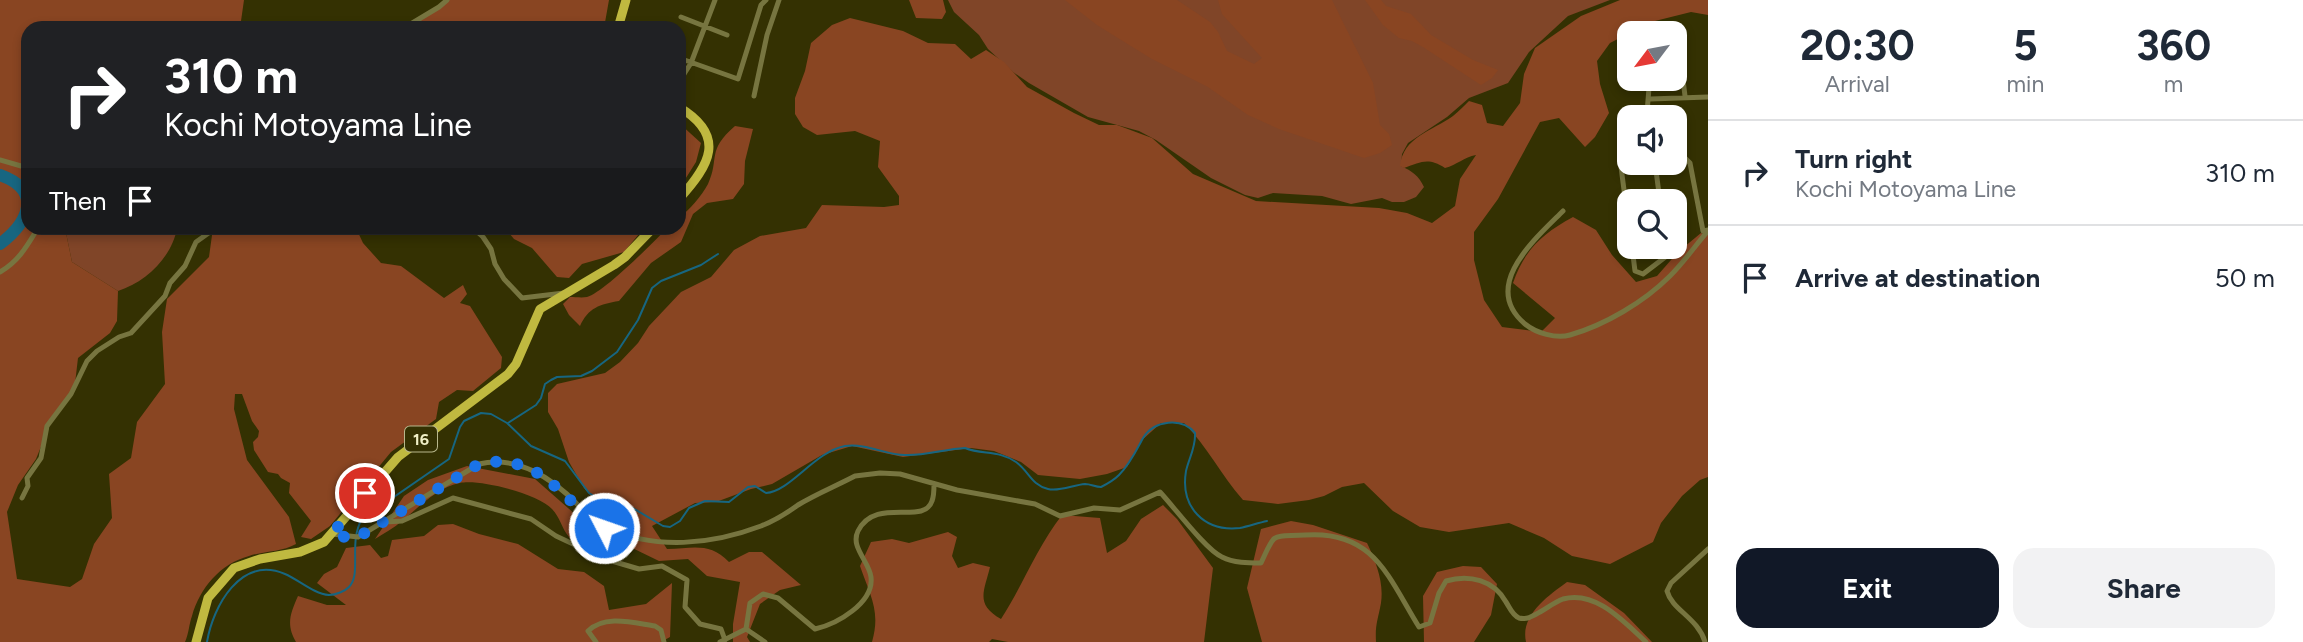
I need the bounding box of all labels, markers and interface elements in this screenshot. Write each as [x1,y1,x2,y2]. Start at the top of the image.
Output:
text: 20:30 [1800,20,1915,71]
text: 5 [2013,20,2038,71]
text: 360 [2136,20,2211,71]
north arrow [1617,21,1687,91]
map controls [1617,21,1687,259]
text: 310 m [164,46,298,105]
icon: right [49,49,140,140]
text: Arrival [1825,70,1890,98]
text: min [2007,70,2044,98]
text: m [2164,70,2183,98]
button: sound [1617,105,1687,175]
text: Kochi Motoyama Line [164,106,472,144]
text: Turn right [1795,143,1912,175]
icon: right [1736,154,1774,192]
text: 310 m [2205,157,2275,189]
text: Kochi Motoyama Line [1795,175,2016,203]
icon: arrive [121,182,159,220]
text: Then [49,185,107,217]
button: search [1617,189,1687,259]
icon: arrive [1736,259,1774,297]
text: Arrive at destination [1795,262,2040,294]
text: 50 m [2215,262,2275,294]
road number: 16 [405,426,437,452]
pin [335,463,395,523]
icon: arrive [346,474,384,512]
position arrow [567,491,641,565]
button: Exit [1736,548,1999,628]
button: Share [2013,548,2275,628]

